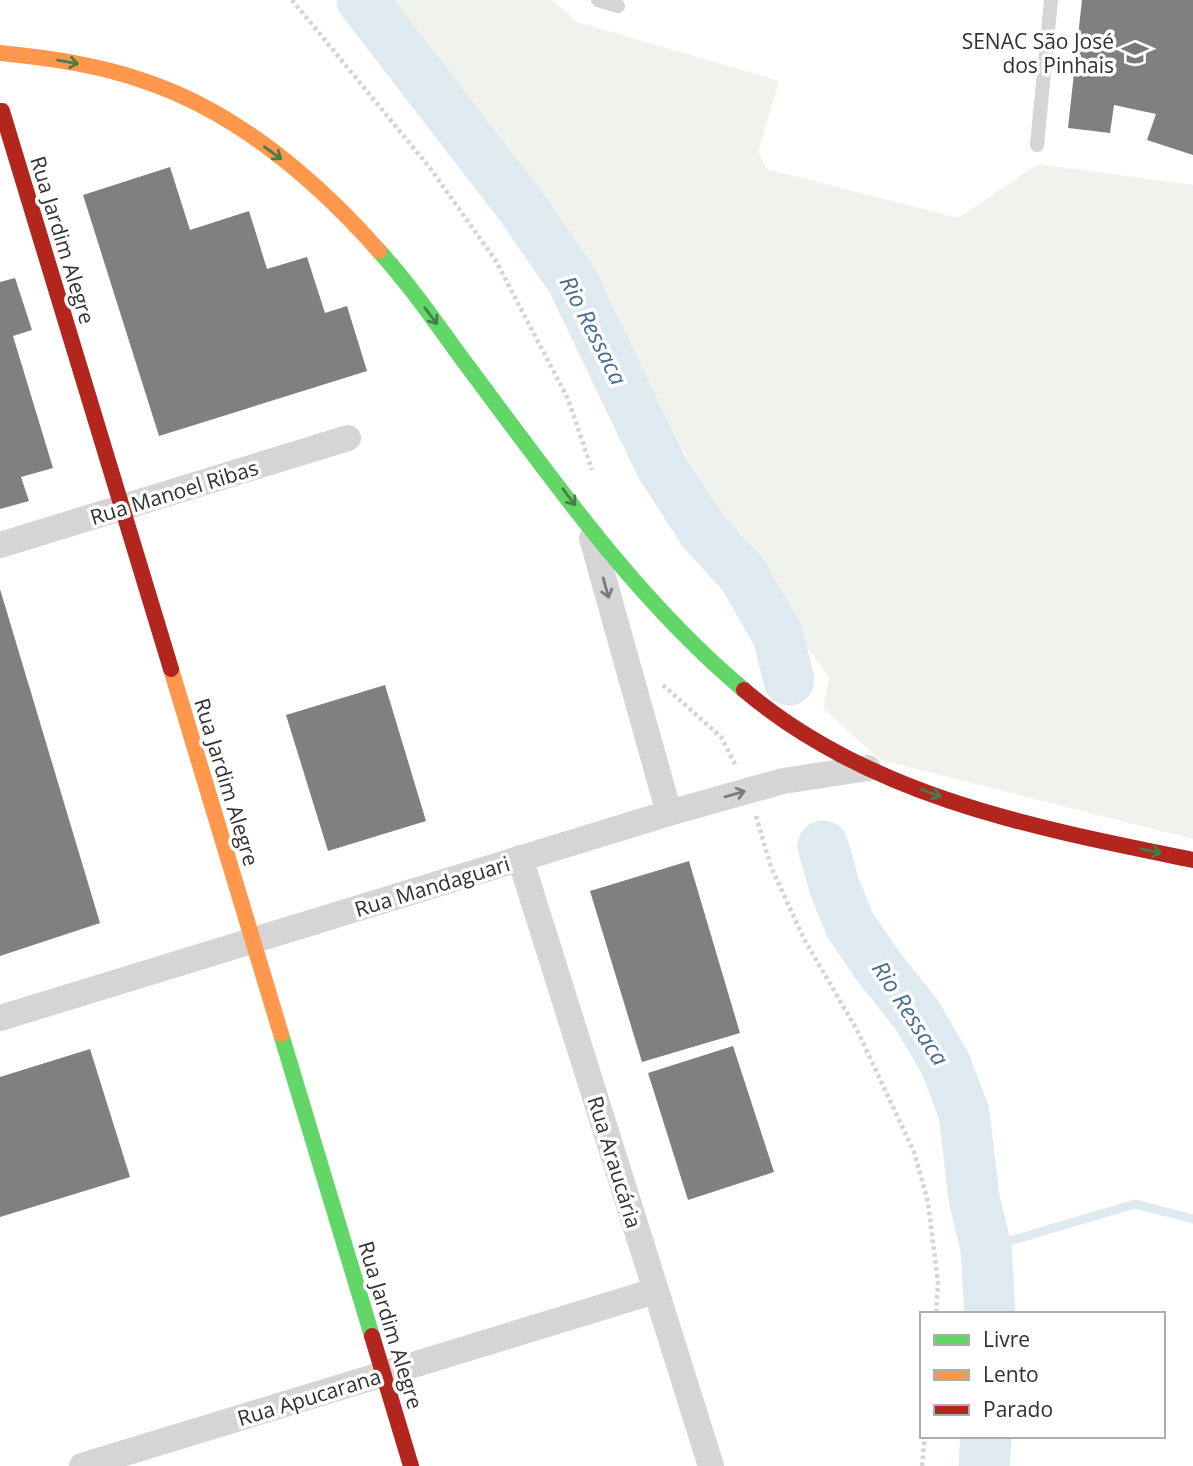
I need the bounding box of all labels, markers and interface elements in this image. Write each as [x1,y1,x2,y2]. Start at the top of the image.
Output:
place label: SENAC São José dos Pinhais [962,27,1114,79]
school or university icon: SENAC São José dos Pinhais [1120,38,1150,68]
one-way arrow [56,56,78,70]
one-way arrow [263,146,282,160]
street label: Rua Jardim Alegre [24,153,102,327]
water label: Rio Ressaca [553,270,635,390]
one-way arrow [423,306,438,325]
street label: Rua Manoel Ribas [87,453,261,531]
one-way arrow [561,487,576,506]
one-way arrow [600,576,613,599]
street label: Rua Jardim Alegre [188,695,266,869]
one-way arrow [724,786,746,799]
one-way arrow [920,788,942,801]
one-way arrow [1139,845,1162,859]
street label: Rua Mandaguari [351,849,513,923]
water label: Rio Ressaca [865,954,957,1072]
street label: Rua Araucária [582,1093,648,1231]
street label: Rua Jardim Alegre [352,1238,430,1412]
legend [920,1312,1165,1438]
text: Livre [983,1325,1030,1353]
text: Lento [983,1360,1039,1388]
street label: Rua Apucarana [234,1362,384,1432]
text: Parado [983,1395,1053,1423]

